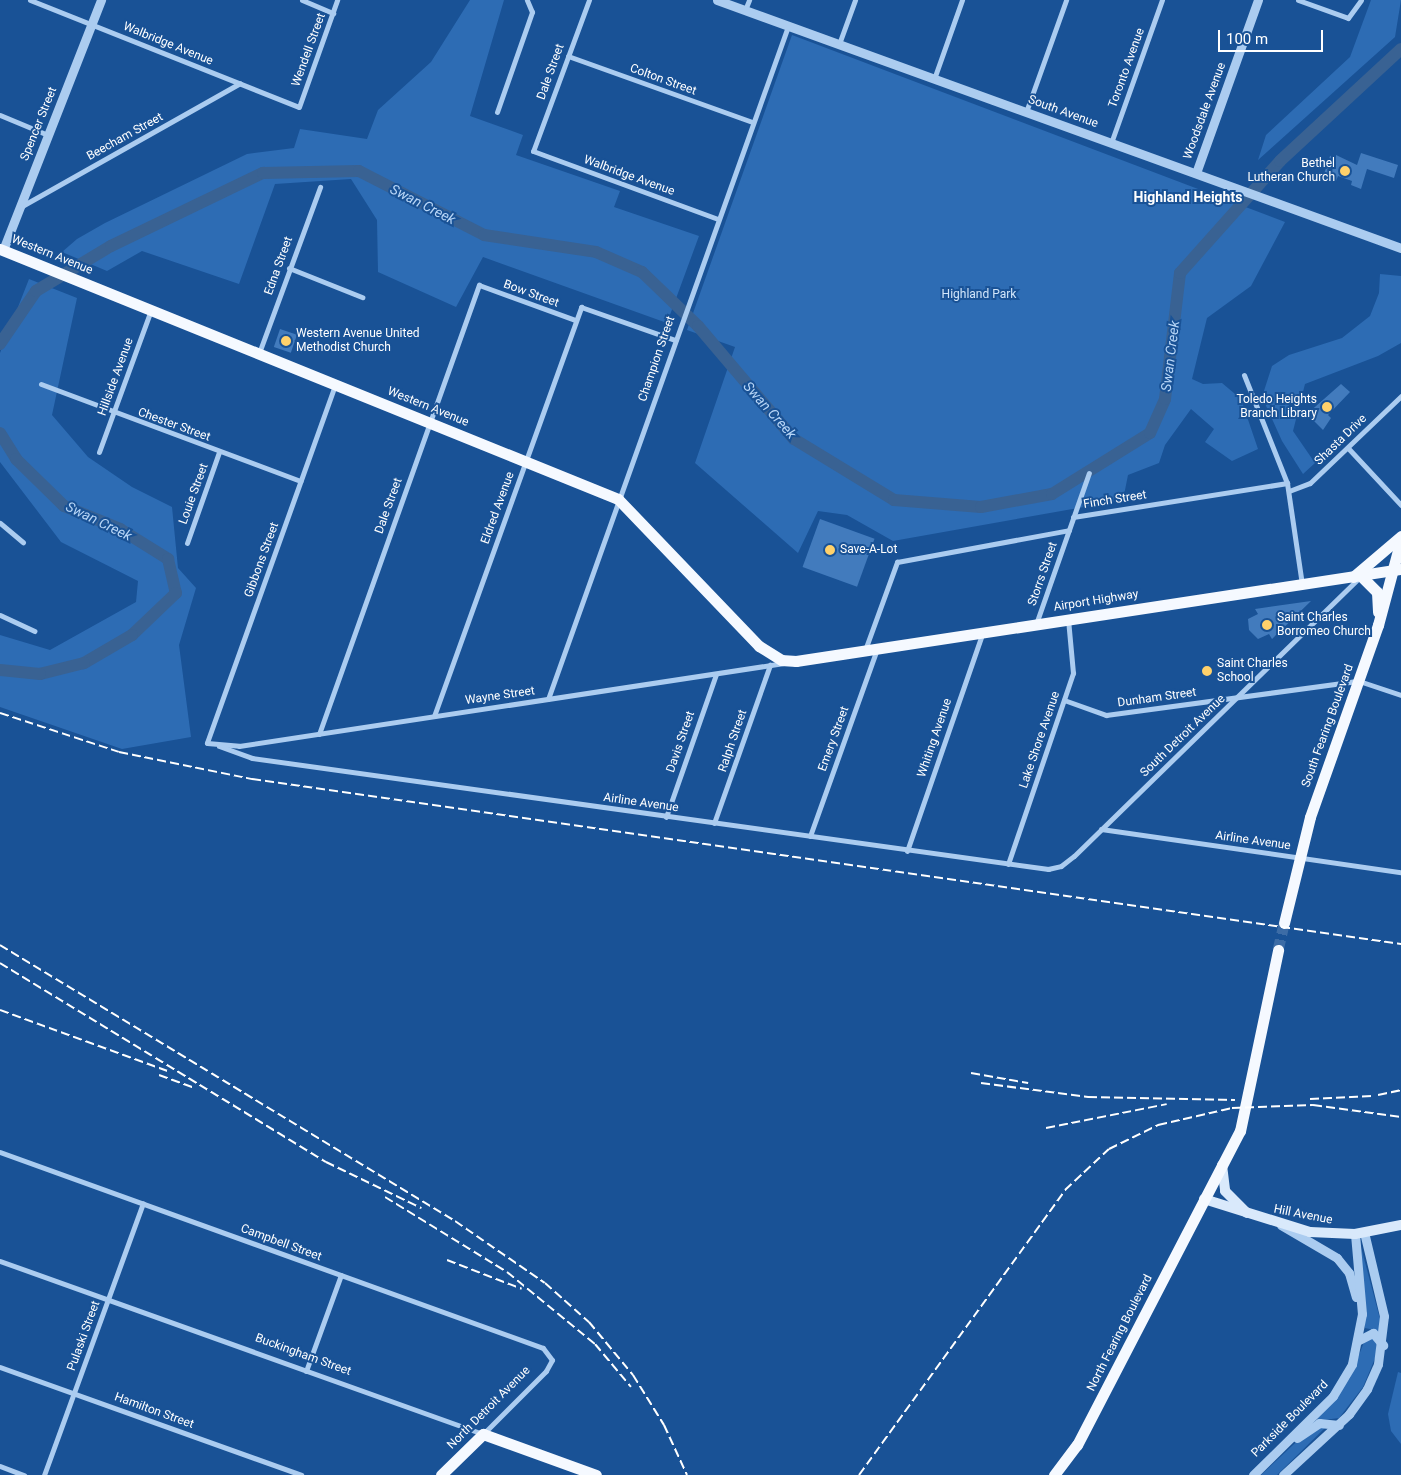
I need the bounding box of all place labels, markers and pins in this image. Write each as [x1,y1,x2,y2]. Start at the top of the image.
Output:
place label: Bethel Lutheran Church [1247,157,1335,185]
marker: Bethel Lutheran Church [1339,165,1351,177]
place label: Western Avenue United Methodist Church [296,327,420,355]
marker: Western Avenue United Methodist Church [280,335,292,347]
place label: Toledo Heights Branch Library [1236,393,1317,421]
marker: Toledo Heights Branch Library [1321,401,1333,413]
place label: Save-A-Lot [840,543,897,557]
marker: Save-A-Lot [824,544,836,556]
place label: Saint Charles Borromeo Church [1277,611,1371,639]
marker: Saint Charles Borromeo Church [1261,619,1273,631]
place label: Saint Charles School [1217,657,1288,685]
marker: Saint Charles School [1201,665,1213,677]

